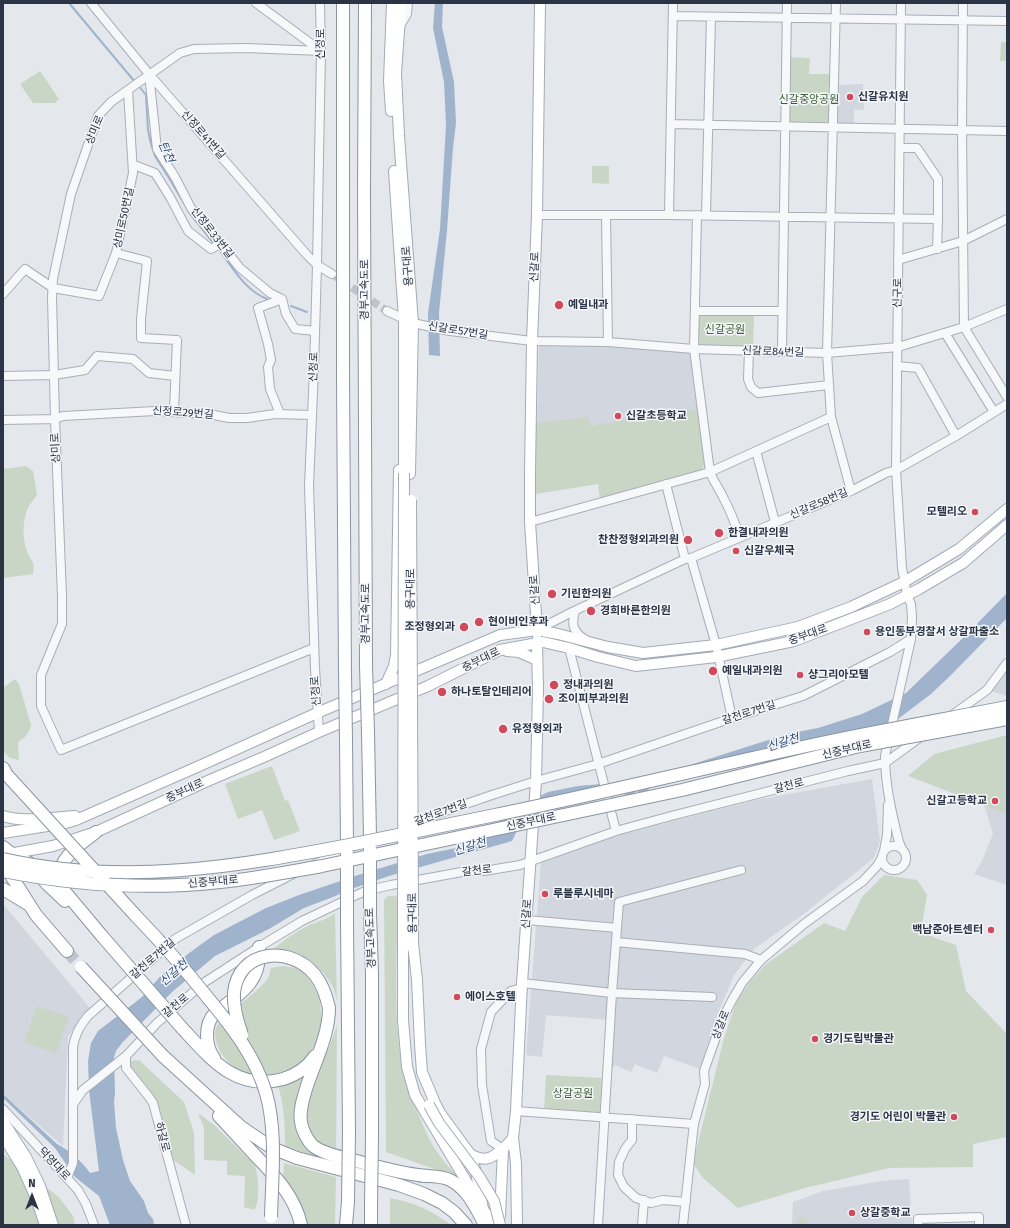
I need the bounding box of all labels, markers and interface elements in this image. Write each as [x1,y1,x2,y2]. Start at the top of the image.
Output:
street label: 신정로 [314,29,328,59]
place label: 신갈유치원 [858,90,909,104]
marker: 신갈유치원 [845,92,855,102]
park label: 신갈중앙공원 [779,93,839,107]
street label: 신정로41번길 [178,108,228,162]
street label: 상미로 [83,113,107,147]
water label: 탄천 [155,139,177,165]
street label: 상미로50번길 [111,186,137,250]
street label: 신정로33번길 [188,205,236,261]
street label: 용구대로 [400,245,416,287]
street label: 신갈로 [528,252,542,282]
street label: 경부고속도로 [358,260,372,320]
street label: 신구로 [891,278,905,308]
place label: 예일내과 [568,298,608,312]
marker: 예일내과 [553,299,565,311]
street label: 신갈로57번길 [427,320,489,342]
park label: 신갈공원 [705,323,745,337]
street label: 신갈로84번길 [742,344,804,360]
street label: 신정로 [307,352,321,382]
street label: 신정로29번길 [152,404,214,422]
place label: 신갈초등학교 [626,409,687,423]
marker: 신갈초등학교 [613,411,623,421]
street label: 상미로 [49,432,63,464]
street label: 신갈로58번길 [788,486,850,522]
place label: 모텔리오 [927,505,967,519]
marker: 모텔리오 [970,507,980,517]
place label: 한결내과의원 [728,526,789,540]
marker: 한결내과의원 [713,527,725,539]
place label: 찬찬정형외과의원 [598,533,679,547]
marker: 찬찬정형외과의원 [682,534,694,546]
place label: 신갈우체국 [744,544,795,558]
marker: 신갈우체국 [731,546,741,556]
street label: 용구대로 [404,569,418,609]
street label: 신갈로 [527,574,543,606]
street label: 경부고속도로 [359,584,373,644]
place label: 기린한의원 [561,587,612,601]
marker: 기린한의원 [546,588,558,600]
place label: 경희바른한의원 [600,604,671,618]
marker: 경희바른한의원 [585,605,597,617]
place label: 현이비인후과 [488,615,549,629]
marker: 현이비인후과 [473,616,485,628]
place label: 조정형외과 [404,620,455,634]
marker: 조정형외과 [458,621,470,633]
street label: 중부대로 [787,622,829,648]
place label: 용인동부경찰서 상갈파출소 [875,625,999,639]
marker: 용인동부경찰서 상갈파출소 [862,627,872,637]
street label: 중부대로 [460,645,502,675]
place label: 예일내과의원 [722,664,783,678]
marker: 예일내과의원 [707,665,719,677]
place label: 샹그리아모텔 [808,668,869,682]
marker: 샹그리아모텔 [795,670,805,680]
street label: 신정로 [308,675,324,707]
place label: 정내과의원 [563,678,614,692]
marker: 정내과의원 [548,679,560,691]
place label: 하나토탈인테리어 [451,685,532,699]
marker: 하나토탈인테리어 [436,686,448,698]
place label: 조이피부과의원 [558,692,629,706]
marker: 조이피부과의원 [543,693,555,705]
street label: 갈천로7번길 [721,698,777,728]
place label: 유정형외과 [512,722,563,736]
marker: 유정형외과 [497,723,509,735]
water label: 신갈천 [765,731,801,755]
street label: 신중부대로 [821,738,873,762]
street label: 중부대로 [164,776,206,806]
street label: 갈천로 [773,776,805,796]
place label: 신갈고등학교 [926,794,987,808]
marker: 신갈고등학교 [990,796,1000,806]
street label: 갈천로7번길 [413,797,469,829]
street label: 신중부대로 [505,810,557,834]
water label: 신갈천 [452,835,488,859]
street label: 갈천로 [461,863,493,879]
street label: 신중부대로 [187,873,239,891]
place label: 루블루시네마 [553,887,614,901]
marker: 루블루시네마 [540,889,550,899]
street label: 용구대로 [406,893,420,933]
street label: 신갈로 [519,898,535,930]
street label: 경부고속도로 [363,907,379,969]
place label: 백남준아트센터 [912,923,983,937]
marker: 백남준아트센터 [986,925,996,935]
street label: 갈천로7번길 [128,936,178,982]
water label: 신갈천 [157,957,191,989]
place label: 에이스호텔 [465,990,516,1004]
street label: 갈천로 [160,991,192,1021]
marker: 에이스호텔 [452,992,462,1002]
street label: 상갈로 [709,1008,733,1042]
place label: 경기도립박물관 [823,1032,894,1046]
marker: 경기도립박물관 [810,1034,820,1044]
park label: 상갈공원 [553,1087,593,1101]
place label: 경기도 어린이 박물관 [850,1110,946,1124]
marker: 경기도 어린이 박물관 [949,1112,959,1122]
street label: 하갈로 [152,1121,172,1153]
street label: 덕영대로 [35,1145,73,1183]
north arrow [12,1176,52,1216]
text: N [28,1177,36,1190]
place label: 상갈중학교 [860,1206,911,1220]
marker: 상갈중학교 [847,1208,857,1218]

